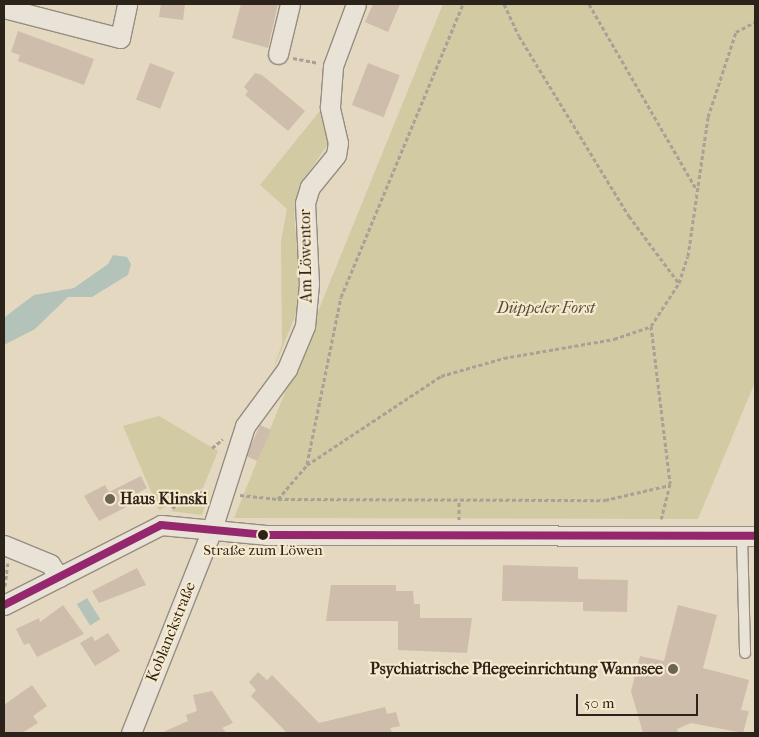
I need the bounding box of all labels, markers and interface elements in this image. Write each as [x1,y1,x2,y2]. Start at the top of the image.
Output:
street label: Am Löwentor [296,209,316,303]
park label: Düppeler Forst [497,298,595,318]
place label: Haus Klinski [120,489,207,509]
marker: Haus Klinski [104,493,116,505]
marker: Straße zum Löwen [258,530,268,540]
place label: Straße zum Löwen [203,542,323,560]
street label: Koblanckstraße [142,579,200,685]
place label: Psychiatrische Pflegeeinrichtung Wannsee [370,659,663,679]
marker: Psychiatrische Pflegeeinrichtung Wannsee [667,663,679,675]
scale bar [579,684,702,716]
text: 50 m [584,694,614,712]

